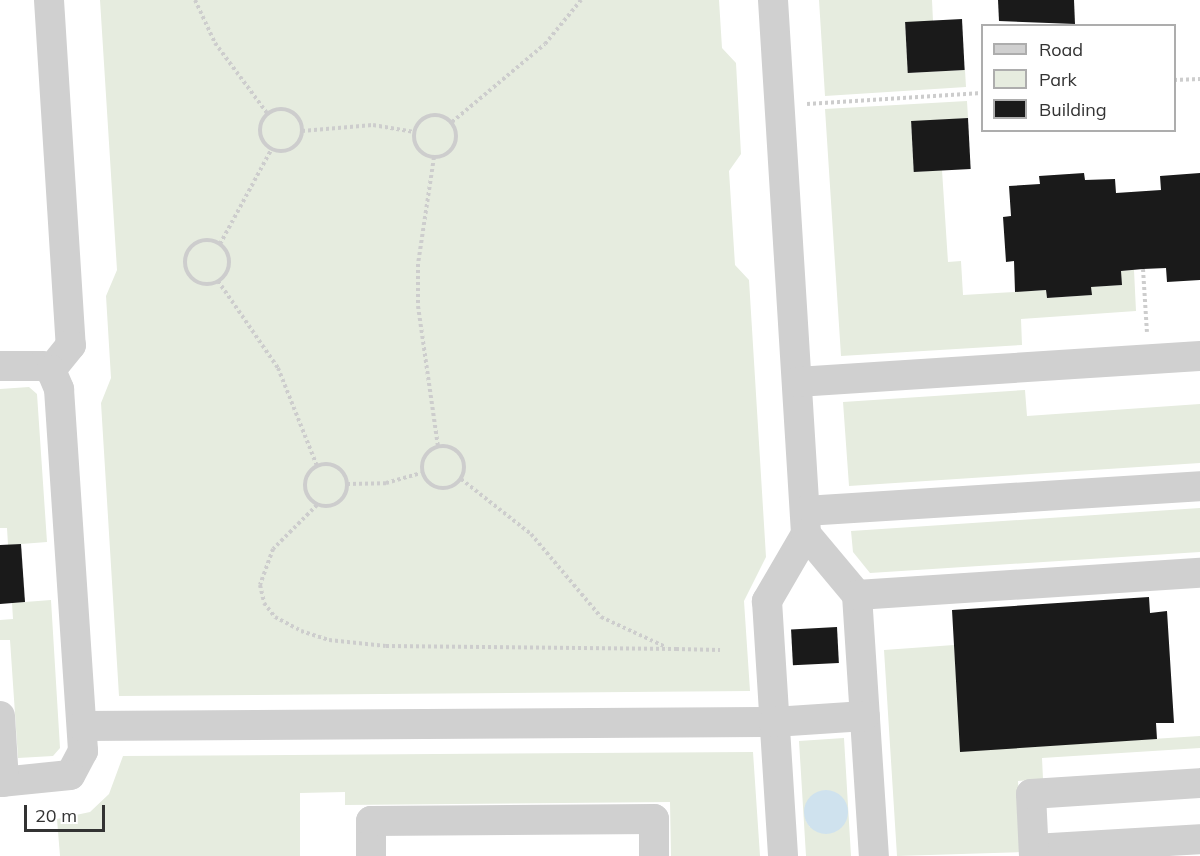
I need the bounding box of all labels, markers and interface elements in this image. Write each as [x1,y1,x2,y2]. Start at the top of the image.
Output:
legend [981,24,1176,132]
text: Road [1039,38,1083,61]
text: Park [1039,68,1077,91]
text: Building [1039,98,1107,121]
scale bar [27,793,108,831]
text: 20 m [35,804,77,827]

